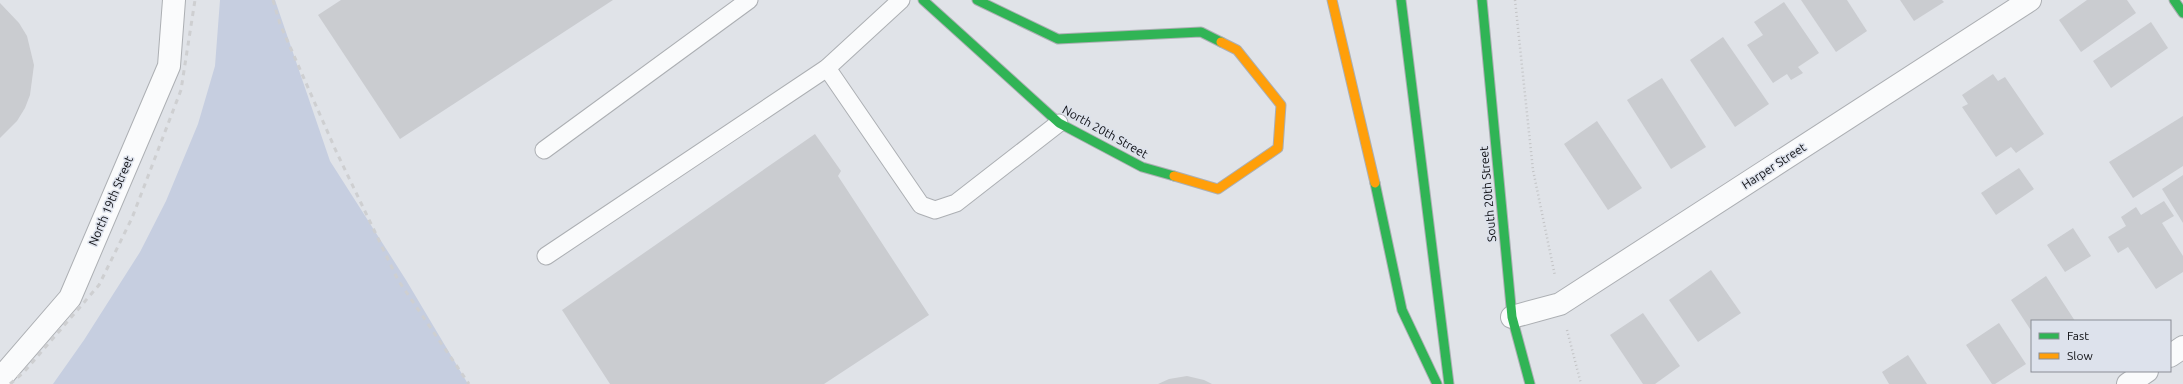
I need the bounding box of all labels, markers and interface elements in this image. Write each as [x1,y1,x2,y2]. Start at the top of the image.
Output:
street label: North 20th Street [1060,103,1151,161]
street label: Harper Street [1739,140,1808,191]
street label: South 20th Street [1477,145,1498,242]
street label: North 19th Street [86,154,135,247]
legend [2031,320,2171,372]
text: Fast [2067,329,2089,342]
text: Slow [2067,349,2093,362]

